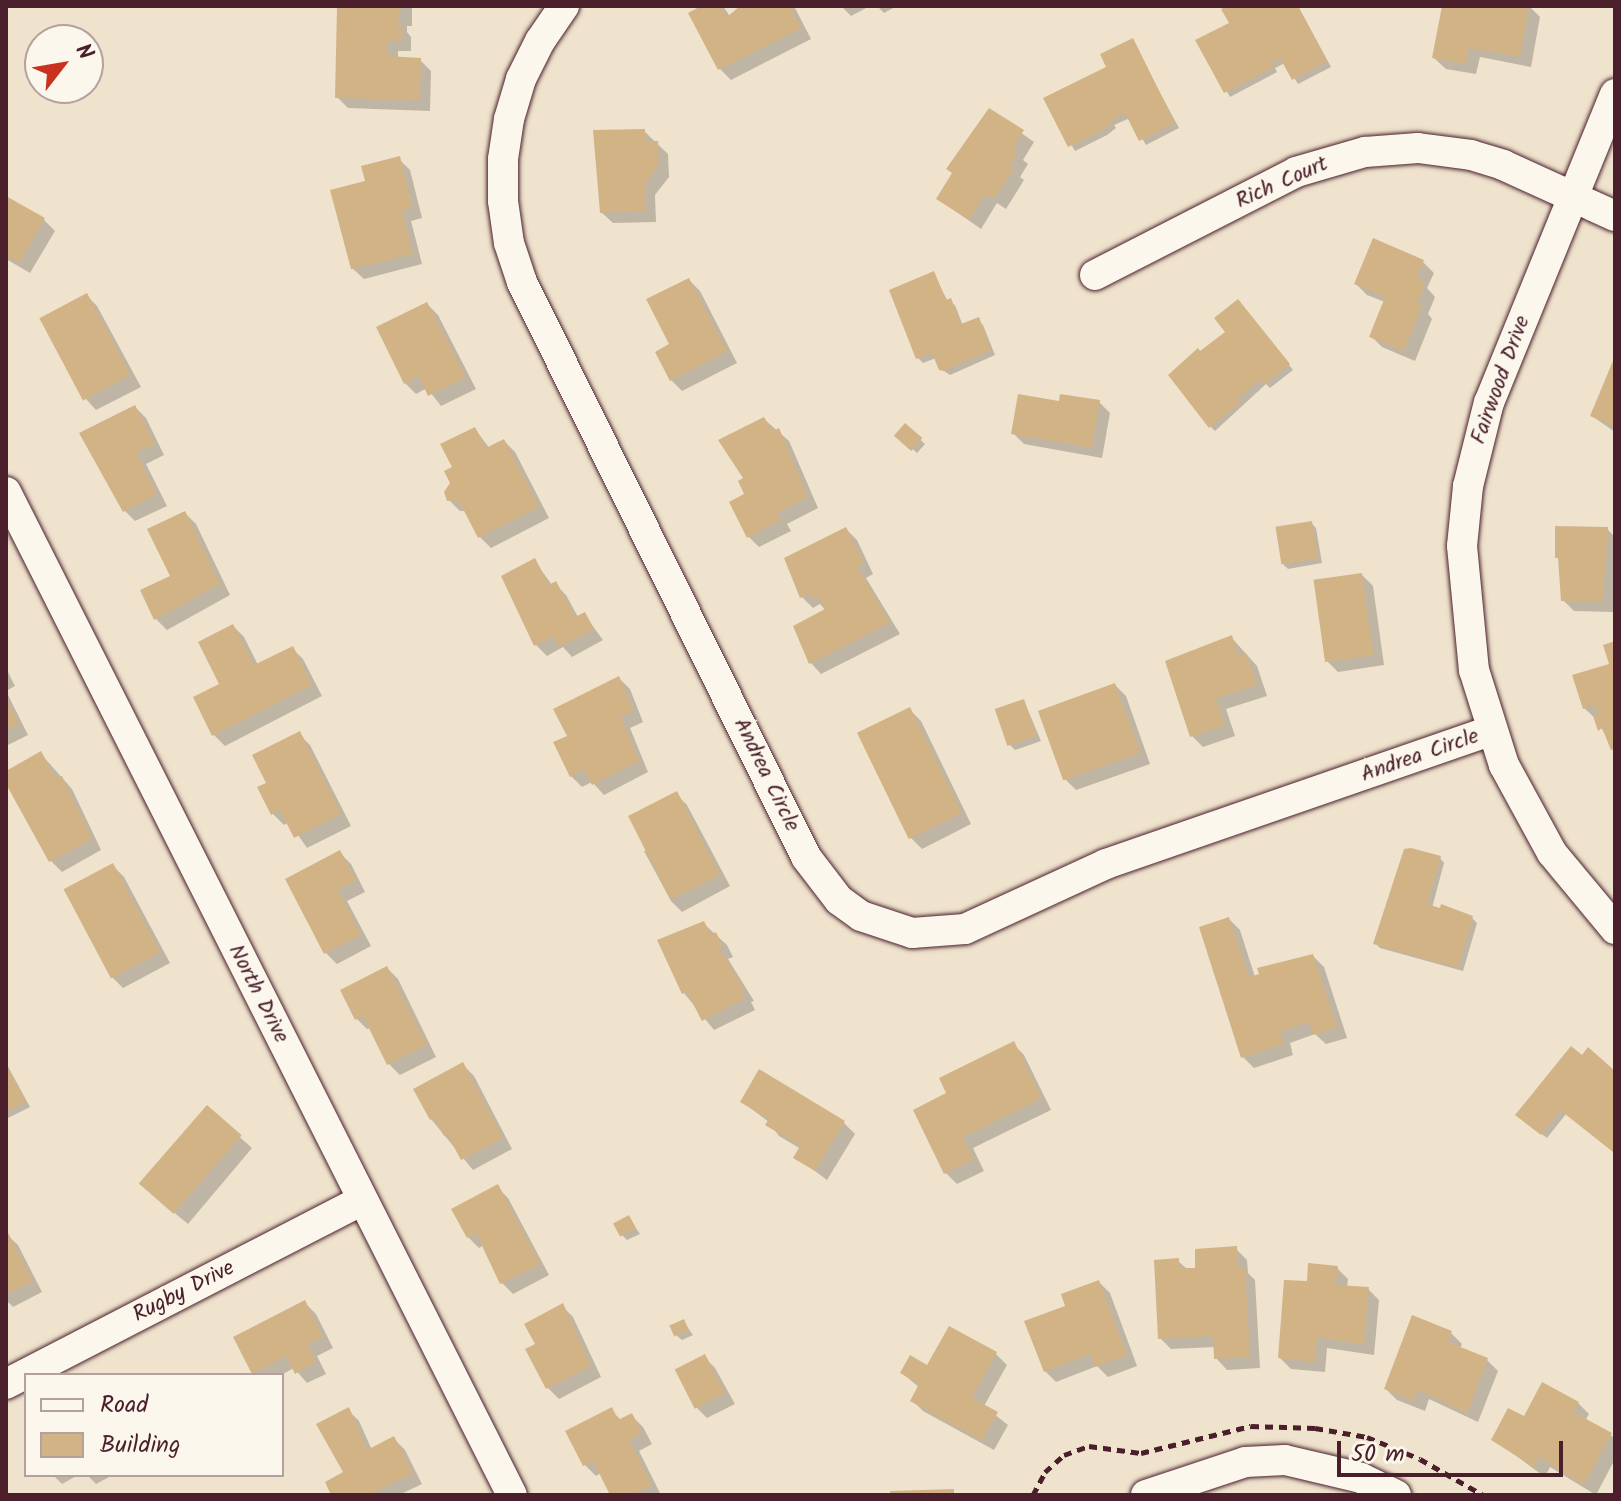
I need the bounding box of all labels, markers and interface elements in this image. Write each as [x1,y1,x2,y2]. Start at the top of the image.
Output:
north arrow [24,24,104,104]
text: N [65,37,102,67]
street label: Rich Court [1232,151,1332,215]
street label: Fairwood Drive [1466,312,1536,448]
street label: Andrea Circle [727,714,805,836]
street label: Andrea Circle [1357,723,1483,789]
street label: North Drive [222,940,294,1048]
street label: Rugby Drive [129,1255,239,1329]
legend [24,1373,284,1477]
text: Road [100,1386,148,1425]
scale bar [1341,1425,1567,1475]
text: Building [100,1426,180,1465]
text: 50 m [1351,1435,1405,1474]

